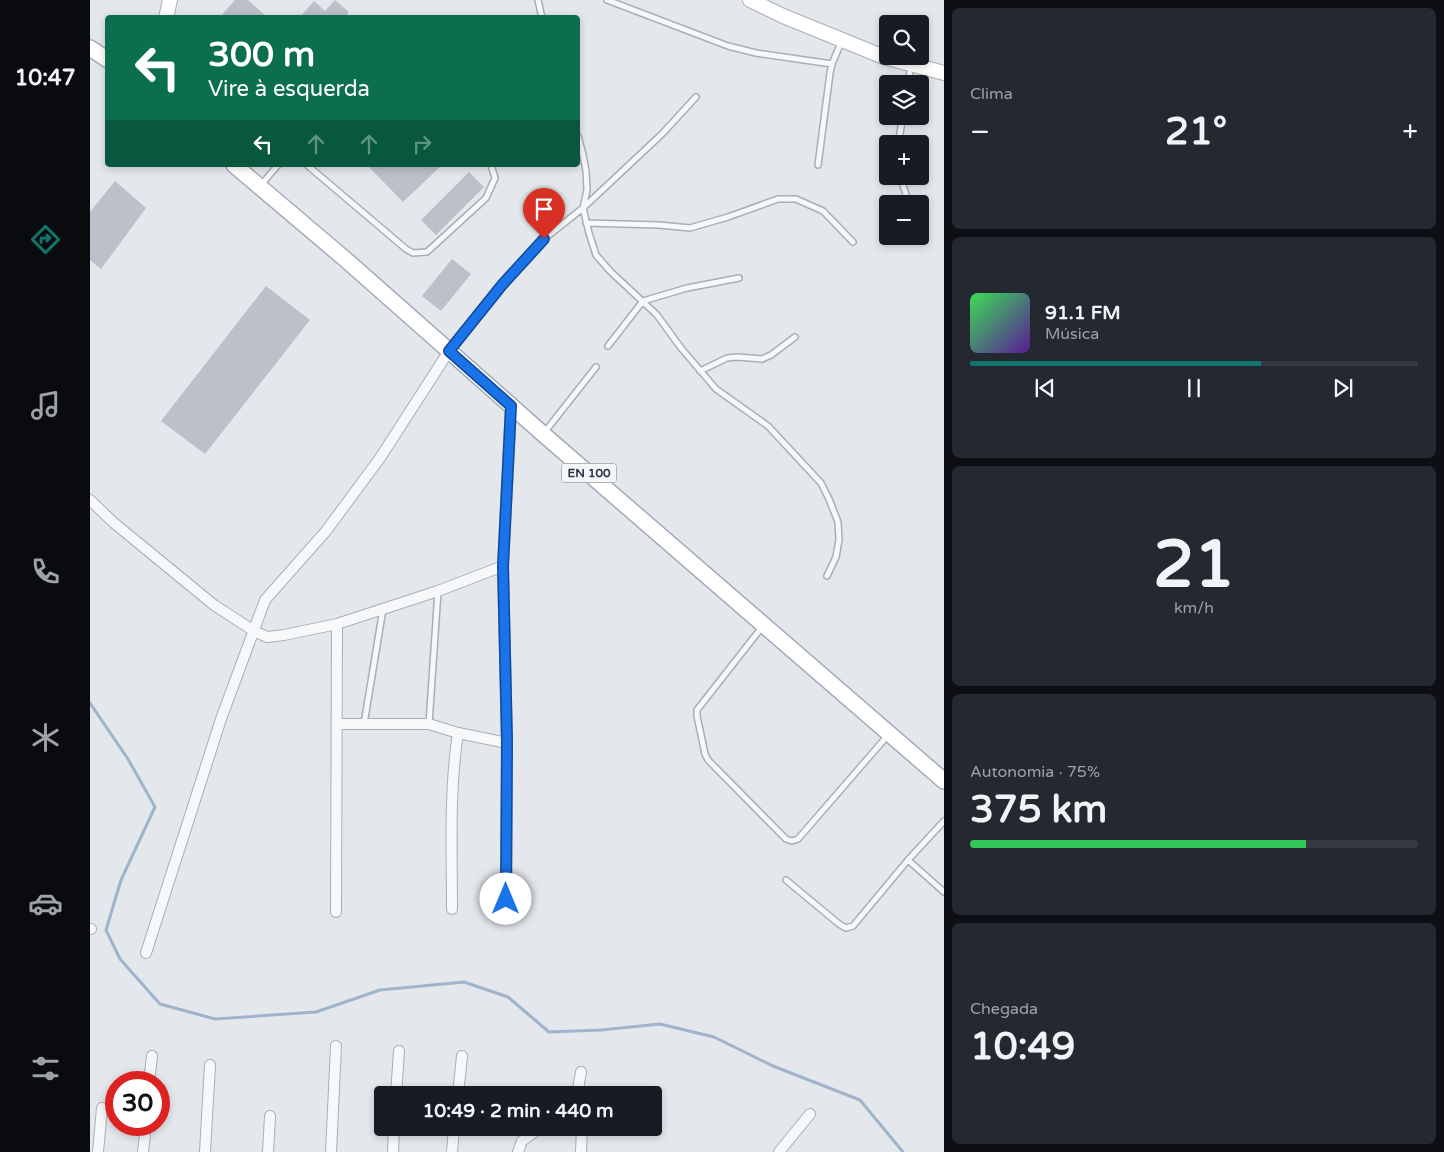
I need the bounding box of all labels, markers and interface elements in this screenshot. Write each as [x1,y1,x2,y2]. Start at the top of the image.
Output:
map controls [879,15,929,245]
button: search [879,15,929,65]
text: 300 m [208,34,315,76]
icon: left [125,35,190,100]
text: 10:47 [15,65,75,91]
button: layers [879,75,929,125]
text: Vire à esquerda [208,76,370,102]
text: Clima [970,84,1013,104]
text: 21° [1165,109,1227,155]
text: − [970,115,990,149]
text: + [1402,115,1418,149]
icon: left [249,130,277,158]
icon: ahead [302,130,330,158]
icon: ahead [355,130,383,158]
icon: right [408,130,436,158]
button: + [879,135,929,185]
pin [523,188,565,239]
icon: arrive [530,195,558,223]
button: − [879,195,929,245]
icon: directions [28,222,63,257]
text: 91.1 FM [1045,302,1121,324]
text: Música [1045,324,1099,344]
icon: previous [1031,374,1059,402]
icon: pause [1180,374,1208,402]
icon: next [1329,374,1357,402]
icon: music [28,388,63,423]
road number: EN 100 [562,463,616,482]
text: 21 [1153,526,1235,605]
icon: phone [28,554,63,589]
text: km/h [1174,598,1214,618]
icon: climate [28,720,63,755]
text: Autonomia · 75% [970,762,1100,782]
text: 375 km [970,787,1107,833]
position arrow [479,872,531,924]
icon: car [28,886,63,921]
text: Chegada [970,999,1038,1019]
text: 10:49 [970,1024,1075,1070]
icon: filters [28,1051,63,1086]
speed limit sign: 30 [105,1071,170,1136]
text: 10:49 · 2 min · 440 m [422,1100,614,1122]

